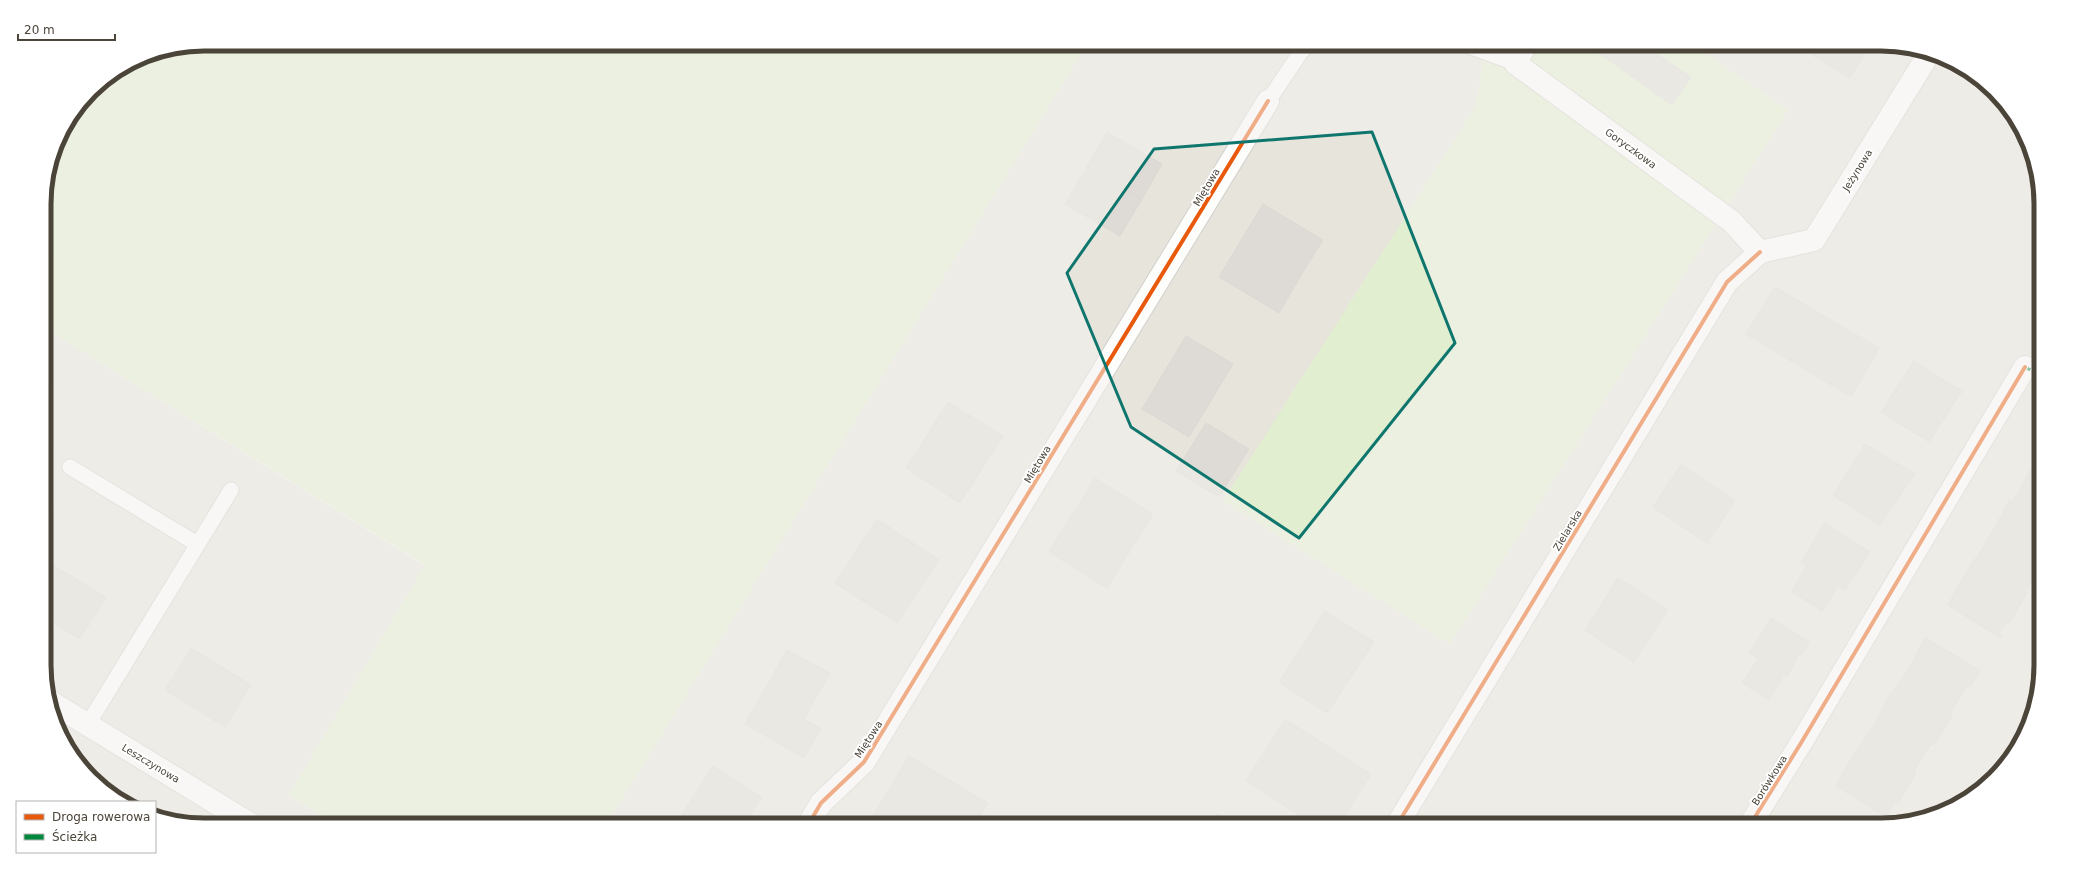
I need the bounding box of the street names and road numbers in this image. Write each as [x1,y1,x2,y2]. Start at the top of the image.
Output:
street label: Goryczkowa [1603,126,1658,171]
street label: Jeżynowa [1840,147,1875,194]
street label: Miętowa [1191,166,1222,208]
street label: Miętowa [1022,443,1053,485]
street label: Zielarska [1551,508,1584,553]
street label: Miętowa [852,719,884,760]
street label: Leszczynowa [120,742,182,785]
street label: Borówkowa [1750,753,1789,807]

